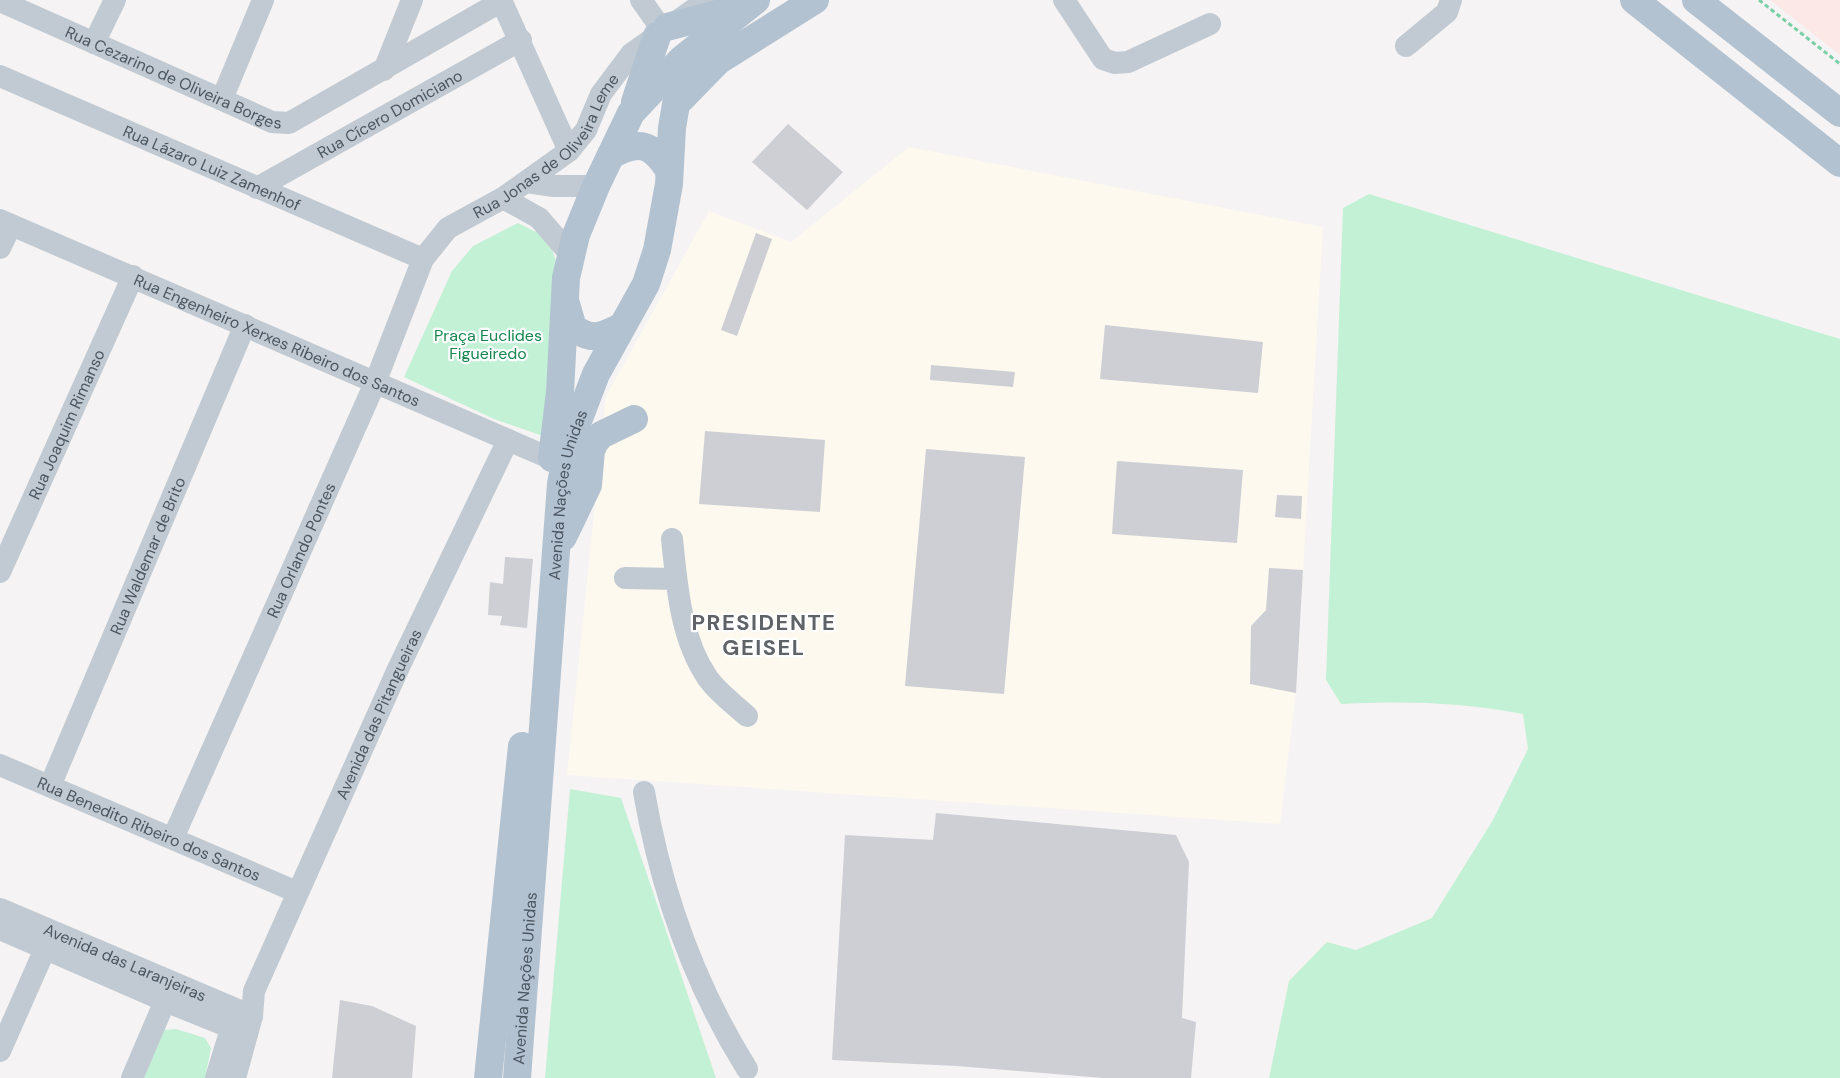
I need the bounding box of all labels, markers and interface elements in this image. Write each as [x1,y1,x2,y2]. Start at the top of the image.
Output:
street label: Rua Cezarino de Oliveira Borges [62,21,282,134]
street label: Rua Cícero Domiciano [313,65,466,163]
street label: Rua Jonas de Oliveira Leme [469,69,624,223]
street label: Rua Lázaro Luiz Zamenhof [120,121,304,216]
street label: Rua Engenheiro Xerxes Ribeiro dos Santos [131,269,423,412]
park label: Praça Euclides Figueiredo [434,325,542,364]
street label: Rua Joaquim Rimanso [24,346,110,503]
street label: Avenida Nações Unidas [544,407,592,581]
street label: Rua Waldemar de Brito [105,474,191,638]
street label: Rua Orlando Pontes [262,479,340,621]
district label: PRESIDENTE GEISEL [692,608,836,662]
street label: Avenida das Pitangueiras [331,625,427,803]
street label: Rua Benedito Ribeiro dos Santos [34,772,264,886]
street label: Avenida Nações Unidas [508,891,542,1065]
street label: Avenida das Laranjeiras [41,919,209,1006]

